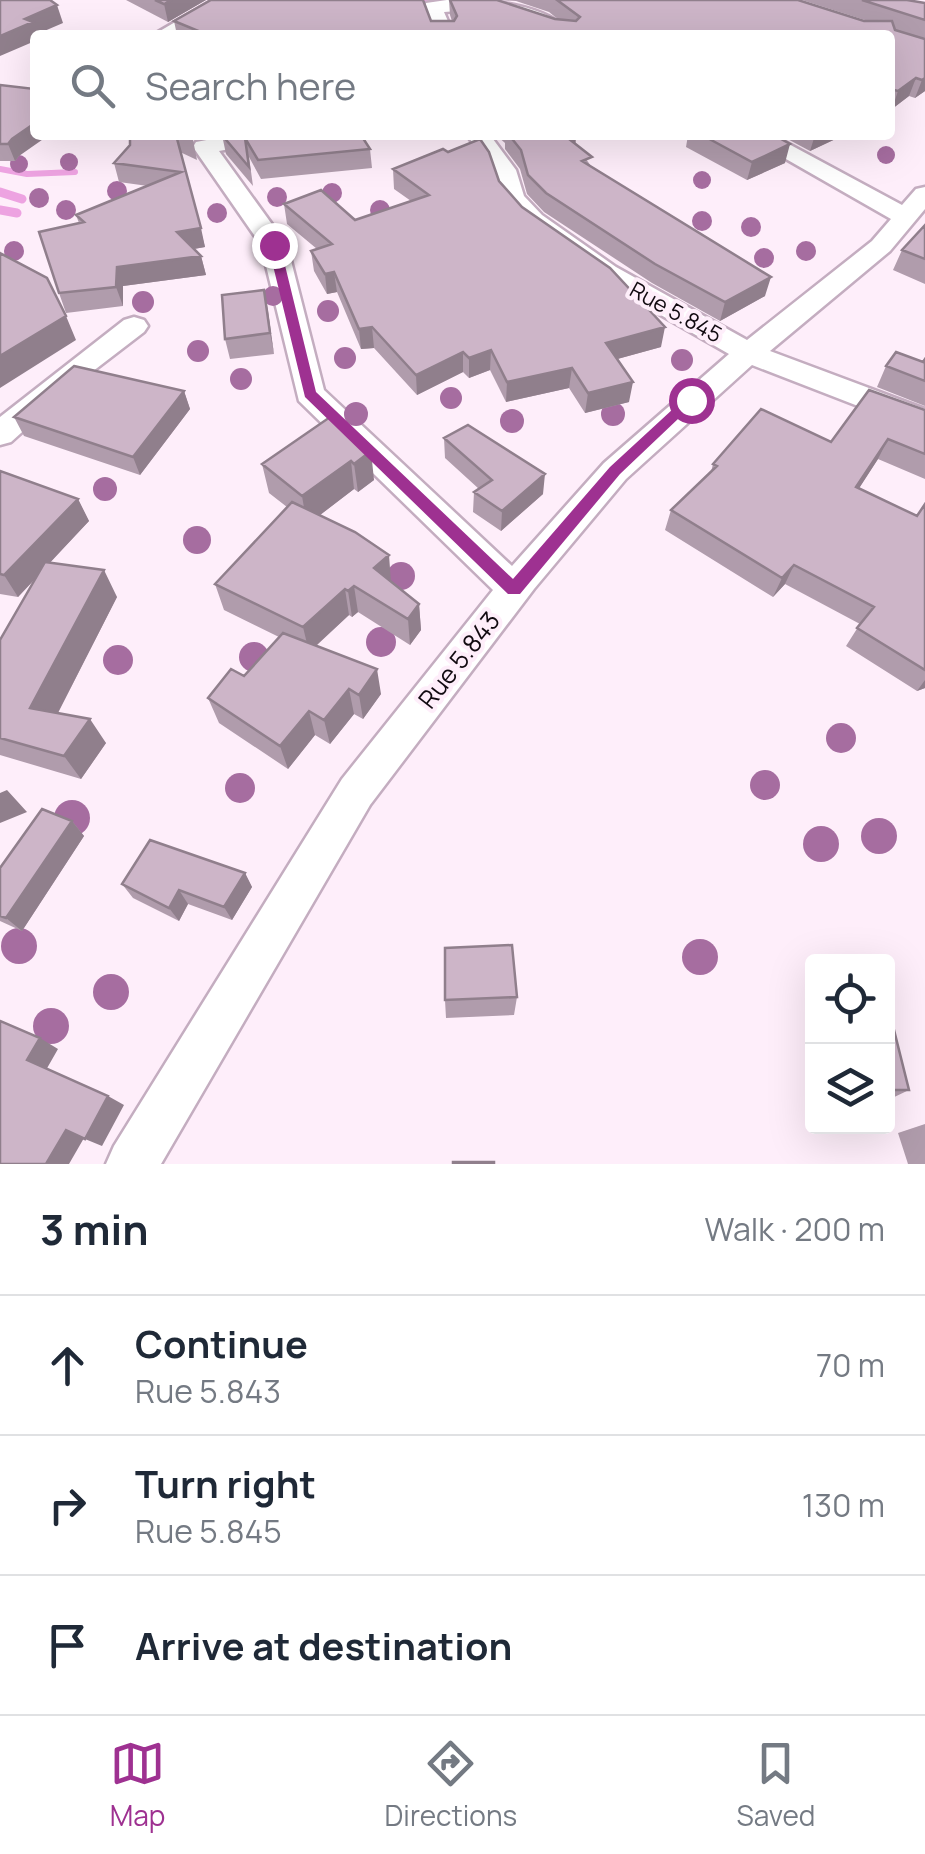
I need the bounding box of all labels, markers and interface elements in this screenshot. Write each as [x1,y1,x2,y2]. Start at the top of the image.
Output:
search box [30,30,895,140]
icon: search [65,58,120,113]
text: Search here [145,59,356,111]
route end [252,223,298,269]
street label: Rue 5.845 [625,274,727,350]
route start [669,378,715,424]
street label: Rue 5.843 [410,604,508,715]
map controls [805,954,895,1134]
button: locate [805,954,895,1044]
button: layers [805,1044,895,1134]
text: 3 min [40,1200,149,1258]
text: Walk · 200 m [705,1207,885,1251]
text: Continue [135,1317,308,1369]
icon: ahead [40,1338,95,1393]
text: 70 m [816,1343,885,1387]
text: Rue 5.843 [135,1369,281,1413]
text: Turn right [135,1457,316,1509]
icon: right [40,1478,95,1533]
text: 130 m [802,1483,885,1527]
text: Rue 5.845 [135,1509,282,1553]
icon: arrive [40,1618,95,1673]
text: Arrive at destination [135,1619,512,1671]
tab: Map [110,1736,165,1834]
tab: Directions [385,1736,517,1834]
tab: Saved [736,1736,815,1834]

